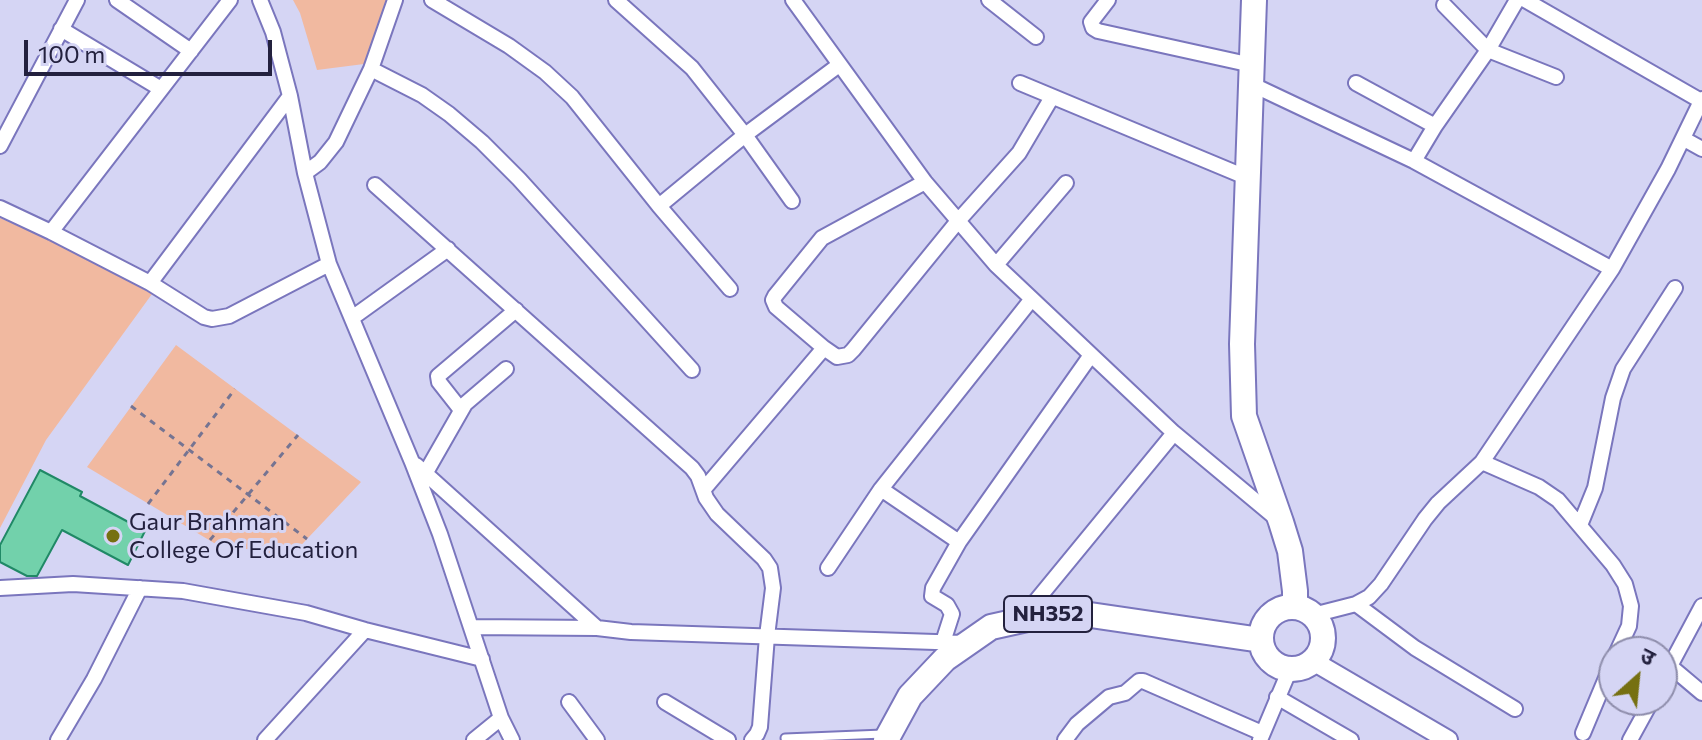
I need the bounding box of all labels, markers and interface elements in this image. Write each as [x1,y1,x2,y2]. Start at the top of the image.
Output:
scale bar [28,24,276,74]
text: 100 m [38,39,105,68]
place label: Gaur Brahman College Of Education [129,508,358,564]
marker: Gaur Brahman College Of Education [104,527,122,545]
road number: NH352 [1004,596,1092,632]
north arrow [1598,636,1678,716]
text: उ [1636,641,1660,671]

